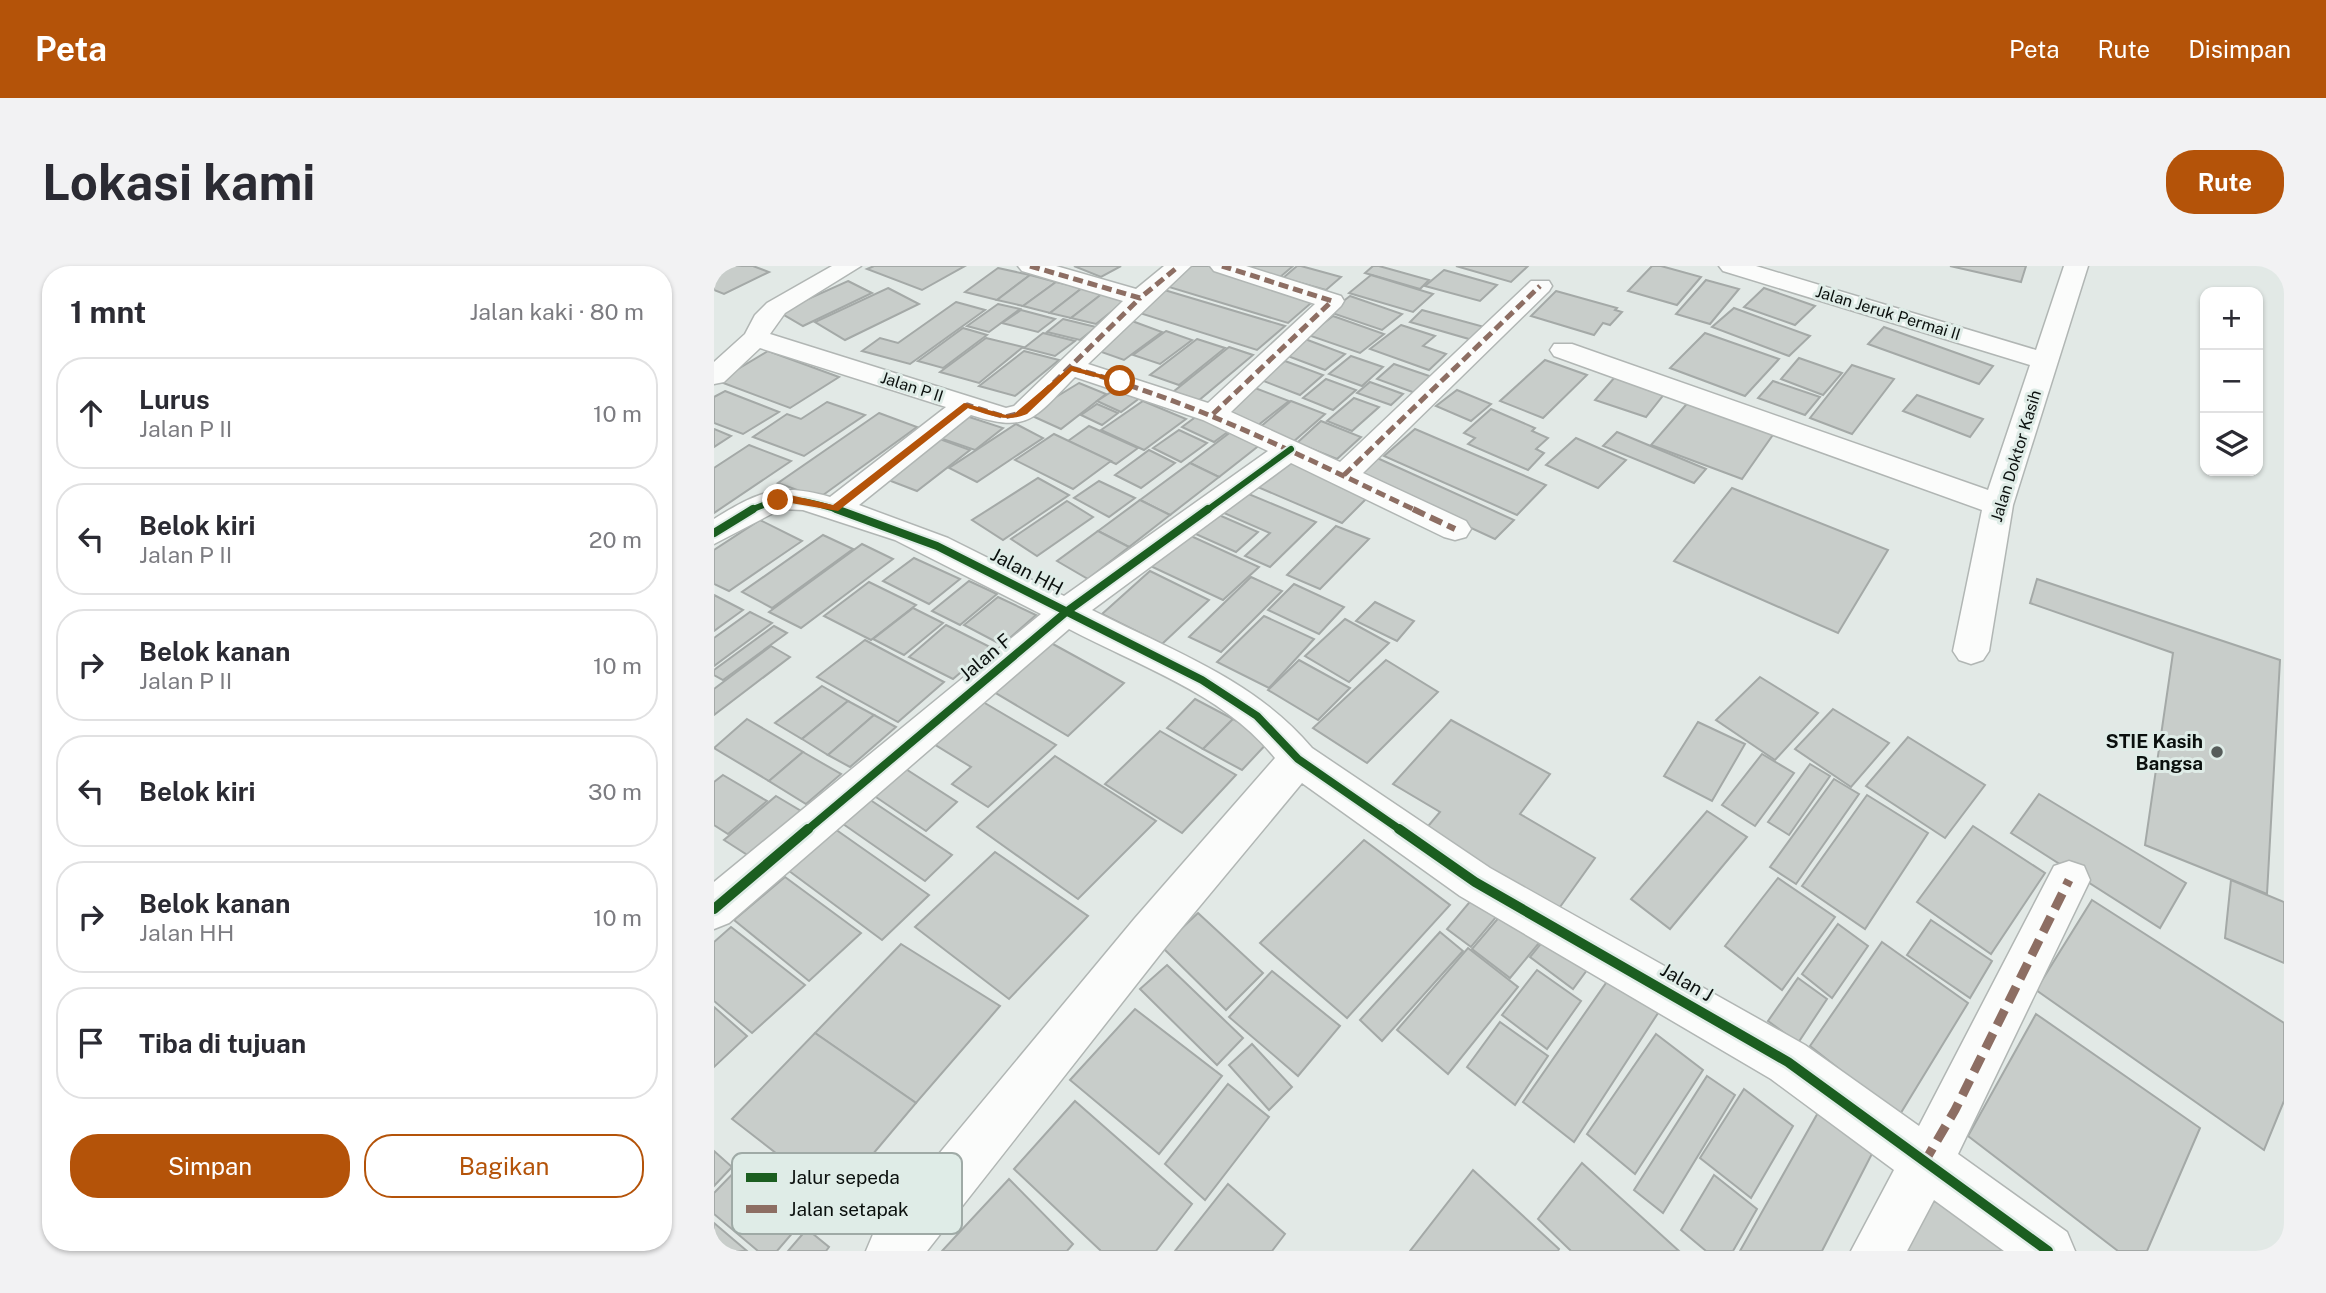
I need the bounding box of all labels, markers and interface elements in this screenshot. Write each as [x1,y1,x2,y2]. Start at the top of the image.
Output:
text: Peta [35,30,107,68]
text: Peta [2009,35,2060,63]
text: Rute [2098,35,2150,63]
text: Disimpan [2188,35,2291,63]
button: Rute [2166,150,2284,214]
text: Lokasi kami [42,153,315,211]
street label: Jalan Jeruk Permai II [1813,282,1963,344]
map controls [2200,287,2263,476]
button: + [2200,287,2263,350]
text: 1 mnt [70,294,146,330]
text: Jalan kaki · 80 m [469,298,644,325]
button: − [2200,350,2263,413]
route start [1104,365,1135,396]
street label: Jalan P II [878,368,946,406]
text: Lurus [139,384,210,415]
street label: Jalan Doktor Kasih [1987,388,2045,524]
icon: ahead [72,394,110,432]
text: 10 m [593,400,642,427]
button: layers [2200,413,2263,476]
text: Jalan P II [139,415,232,442]
route end [762,484,793,515]
text: Belok kiri [139,510,255,541]
icon: left [72,520,110,558]
text: 20 m [589,526,642,553]
text: Jalan P II [139,541,232,568]
street label: Jalan HH [987,543,1067,599]
street label: Jalan F [955,629,1015,685]
text: Belok kanan [139,636,290,667]
icon: right [72,646,110,684]
text: 10 m [593,652,642,679]
text: Jalan P II [139,667,232,694]
place label: STIE Kasih Bangsa [2106,730,2203,774]
marker: STIE Kasih Bangsa [2209,744,2225,760]
icon: left [72,772,110,810]
text: Belok kiri [139,776,255,807]
text: 30 m [588,778,642,805]
text: Belok kanan [139,888,290,919]
icon: right [72,898,110,936]
text: 10 m [593,904,642,931]
text: Jalan HH [139,919,234,946]
street label: Jalan J [1657,958,1717,1006]
icon: arrive [72,1024,110,1062]
text: Tiba di tujuan [139,1028,306,1059]
button: Simpan [70,1134,350,1198]
button: Bagikan [364,1134,644,1198]
legend [732,1153,962,1234]
text: Jalur sepeda [789,1166,900,1188]
text: Jalan setapak [789,1198,909,1220]

